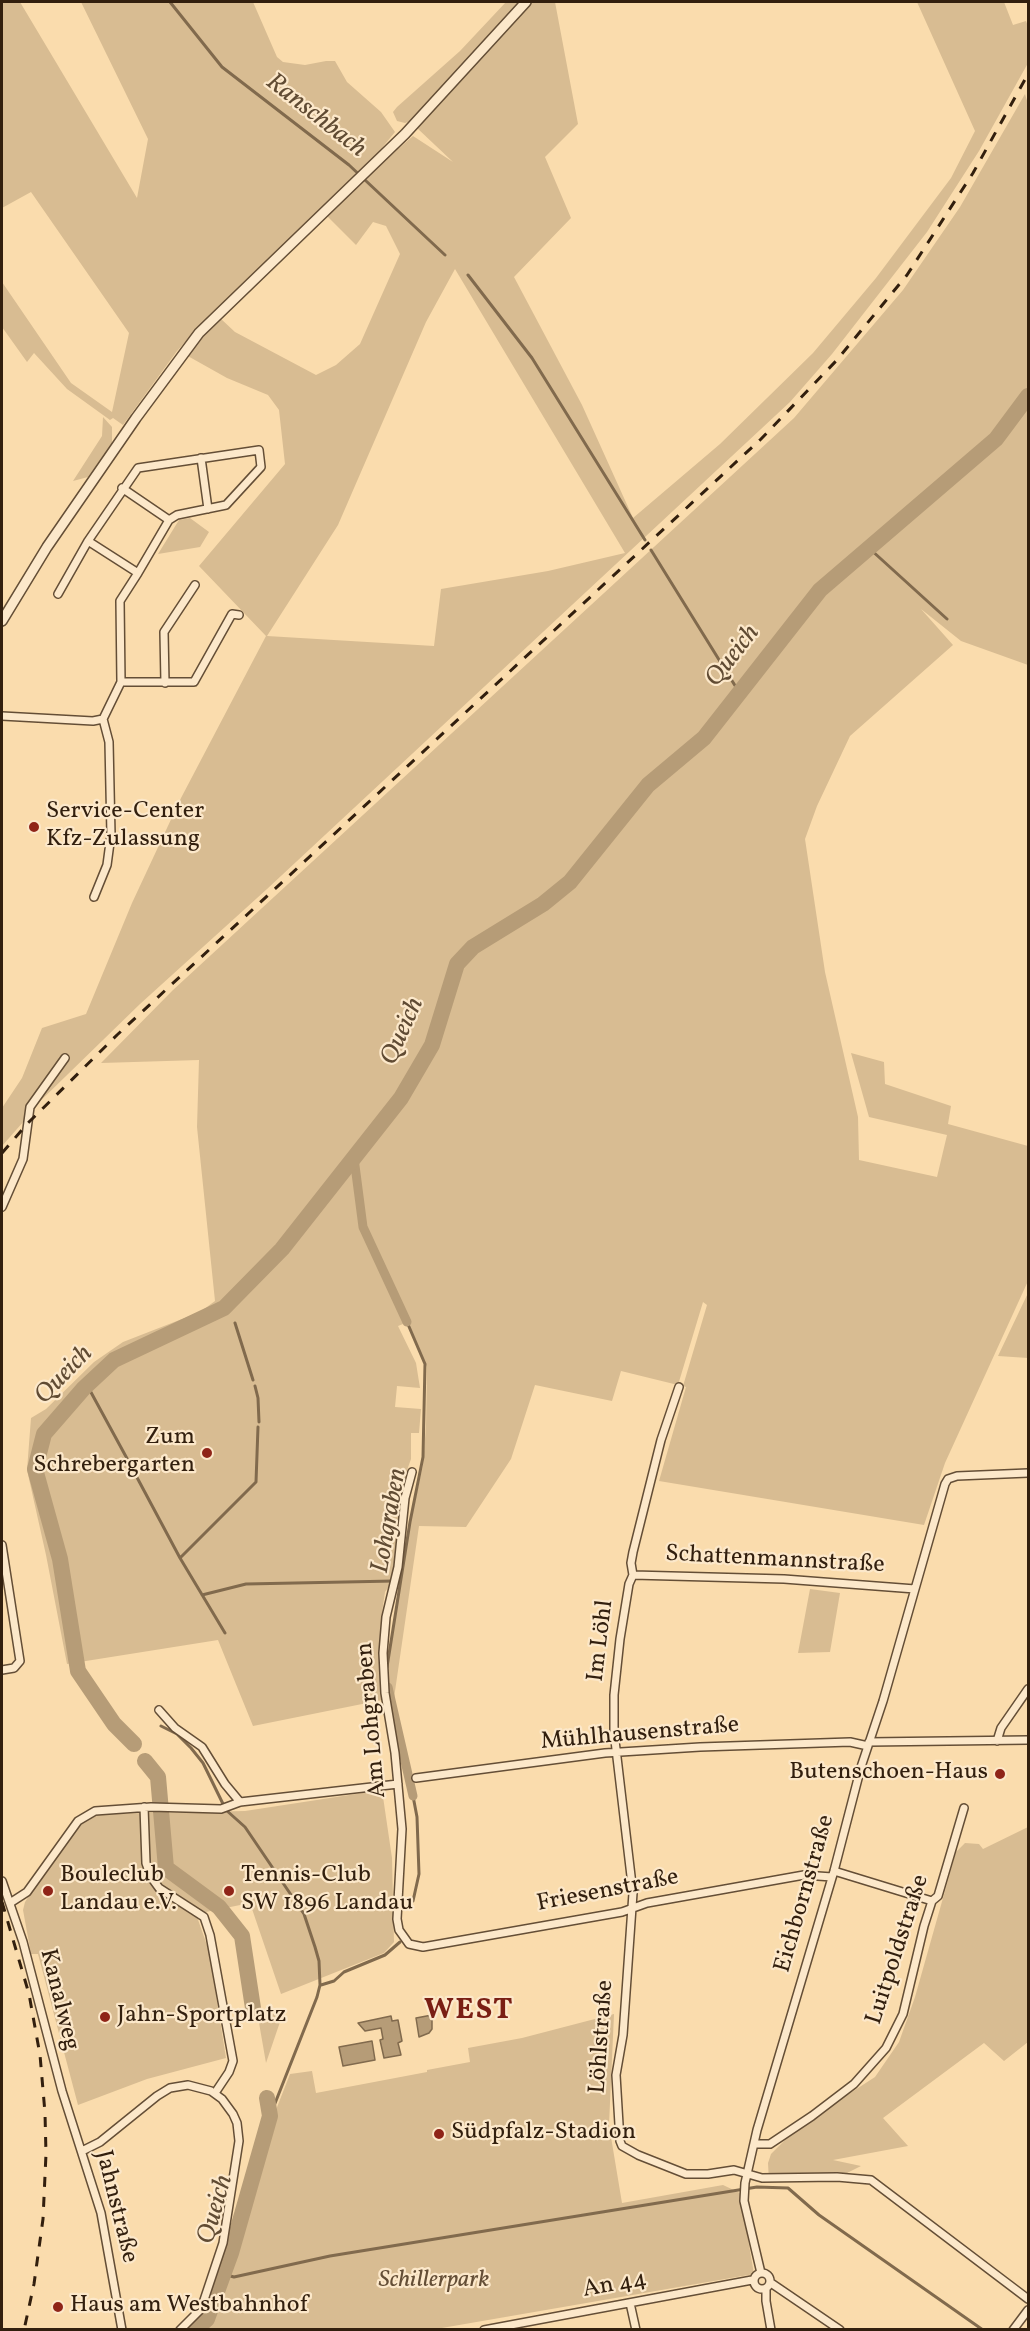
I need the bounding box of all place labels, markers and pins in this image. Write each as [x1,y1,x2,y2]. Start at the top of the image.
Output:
place label: Service-Center Kfz-Zulassung [46,799,204,855]
marker: Service-Center Kfz-Zulassung [27,820,41,834]
place label: Zum Schrebergarten [33,1425,195,1481]
marker: Zum Schrebergarten [200,1446,214,1460]
place label: Butenschoen-Haus [789,1760,988,1788]
marker: Butenschoen-Haus [993,1767,1007,1781]
place label: Bouleclub Landau e.V. [60,1863,177,1919]
place label: Tennis-Club SW 1896 Landau [241,1863,413,1919]
marker: Bouleclub Landau e.V. [41,1884,55,1898]
marker: Tennis-Club SW 1896 Landau [222,1884,236,1898]
place label: Jahn-Sportplatz [117,2003,287,2031]
marker: Jahn-Sportplatz [98,2010,112,2024]
place label: Südpfalz-Stadion [451,2120,636,2148]
marker: Südpfalz-Stadion [432,2127,446,2141]
place label: Haus am Westbahnhof [70,2293,308,2321]
marker: Haus am Westbahnhof [51,2300,65,2314]

